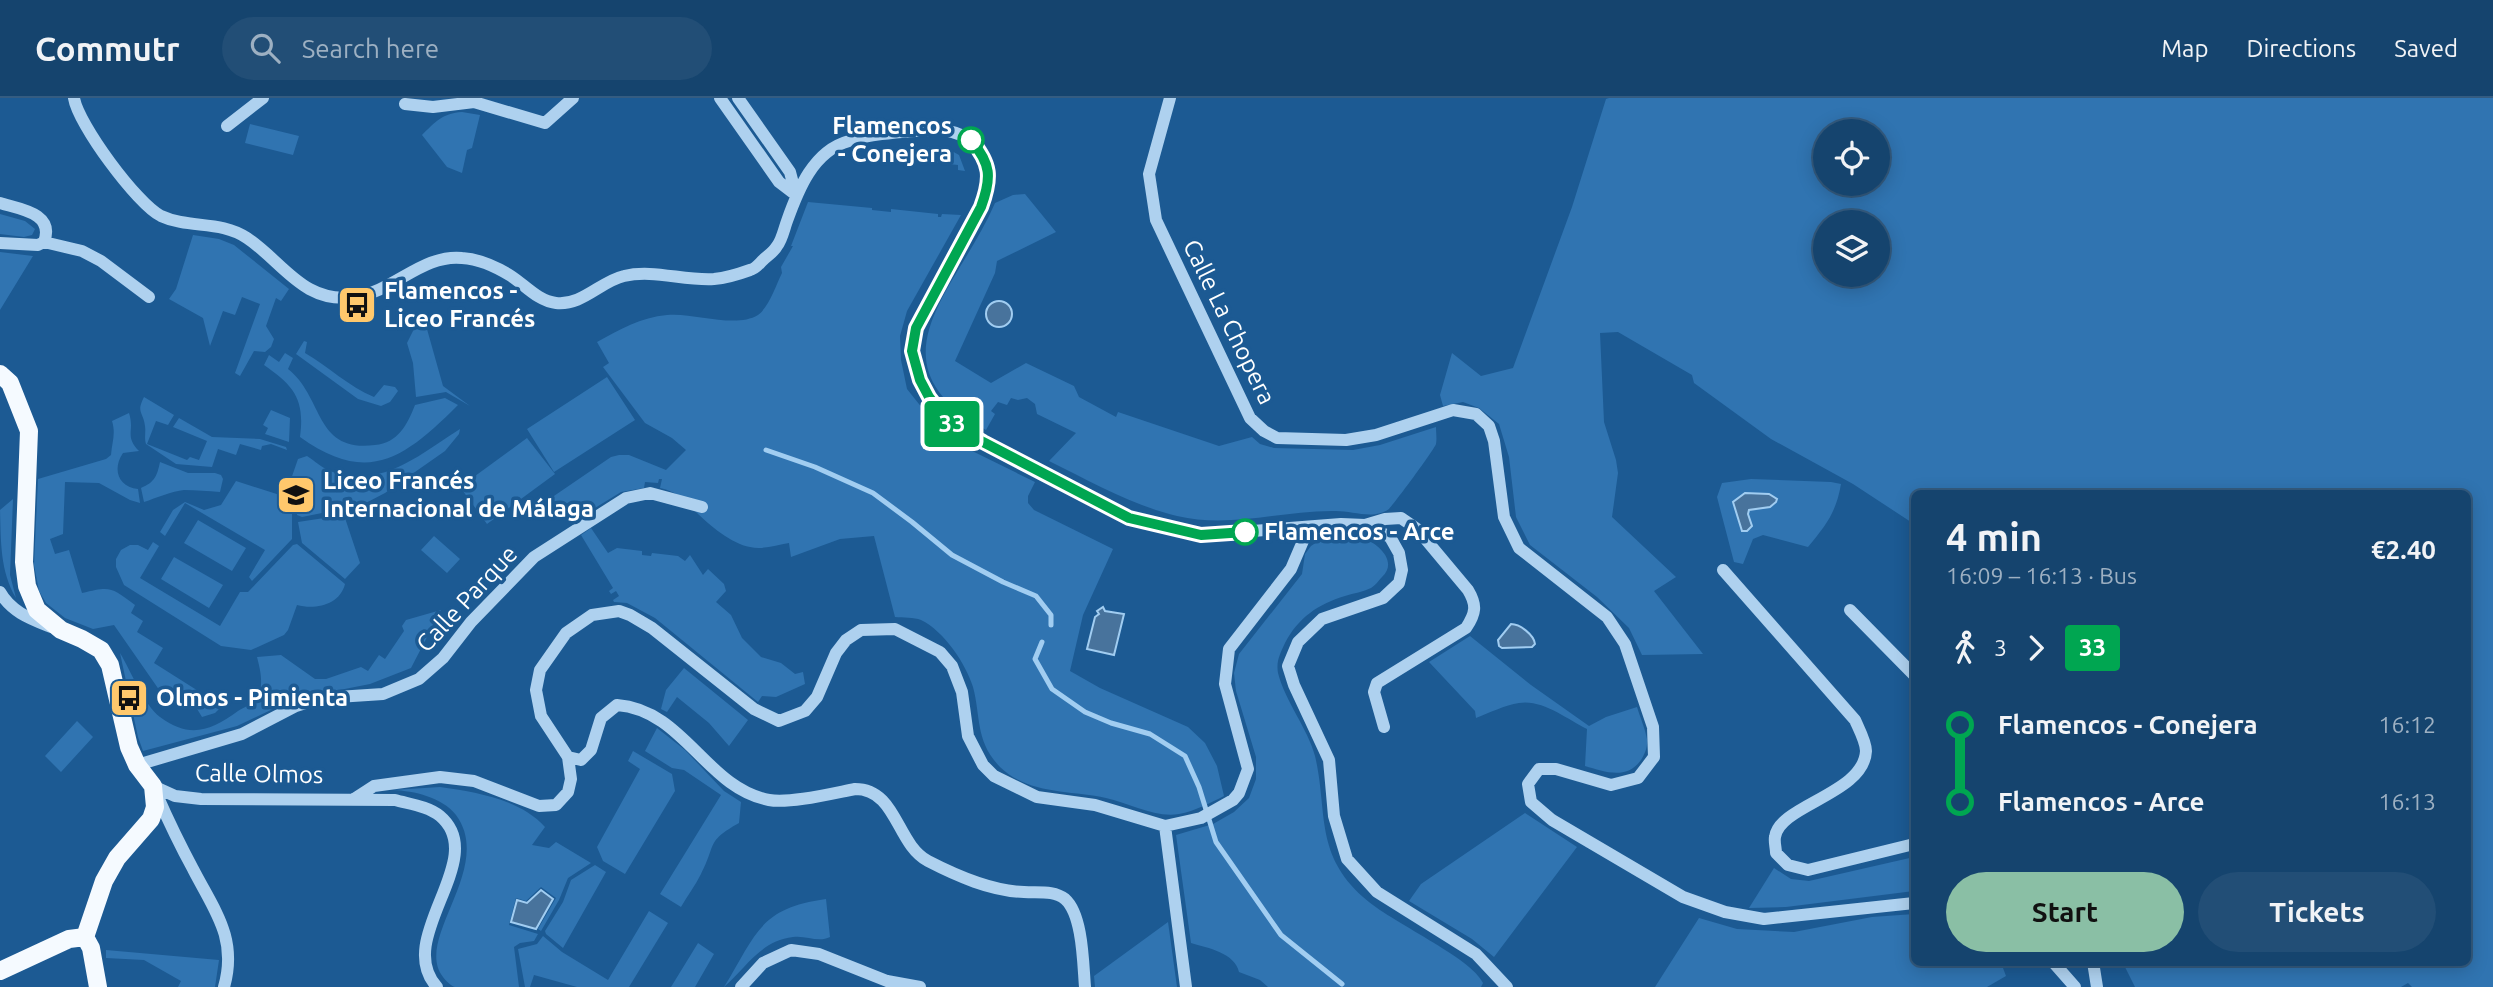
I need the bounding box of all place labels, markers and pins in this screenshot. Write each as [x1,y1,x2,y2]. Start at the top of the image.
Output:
place label: Flamencos - Conejera [832,112,952,167]
marker: Flamencos - Conejera [958,127,984,153]
place label: Flamencos - Liceo Francés [384,277,535,332]
bus stop icon: Flamencos - Liceo Francés [336,284,378,326]
place label: Liceo Francés Internacional de Málaga [323,467,594,522]
school or university icon: Liceo Francés Internacional de Málaga [275,474,317,516]
place label: Flamencos - Arce [1264,518,1455,545]
marker: Flamencos - Arce [1232,519,1258,545]
bus stop icon: Olmos - Pimienta [108,677,150,719]
place label: Olmos - Pimienta [156,684,348,711]

